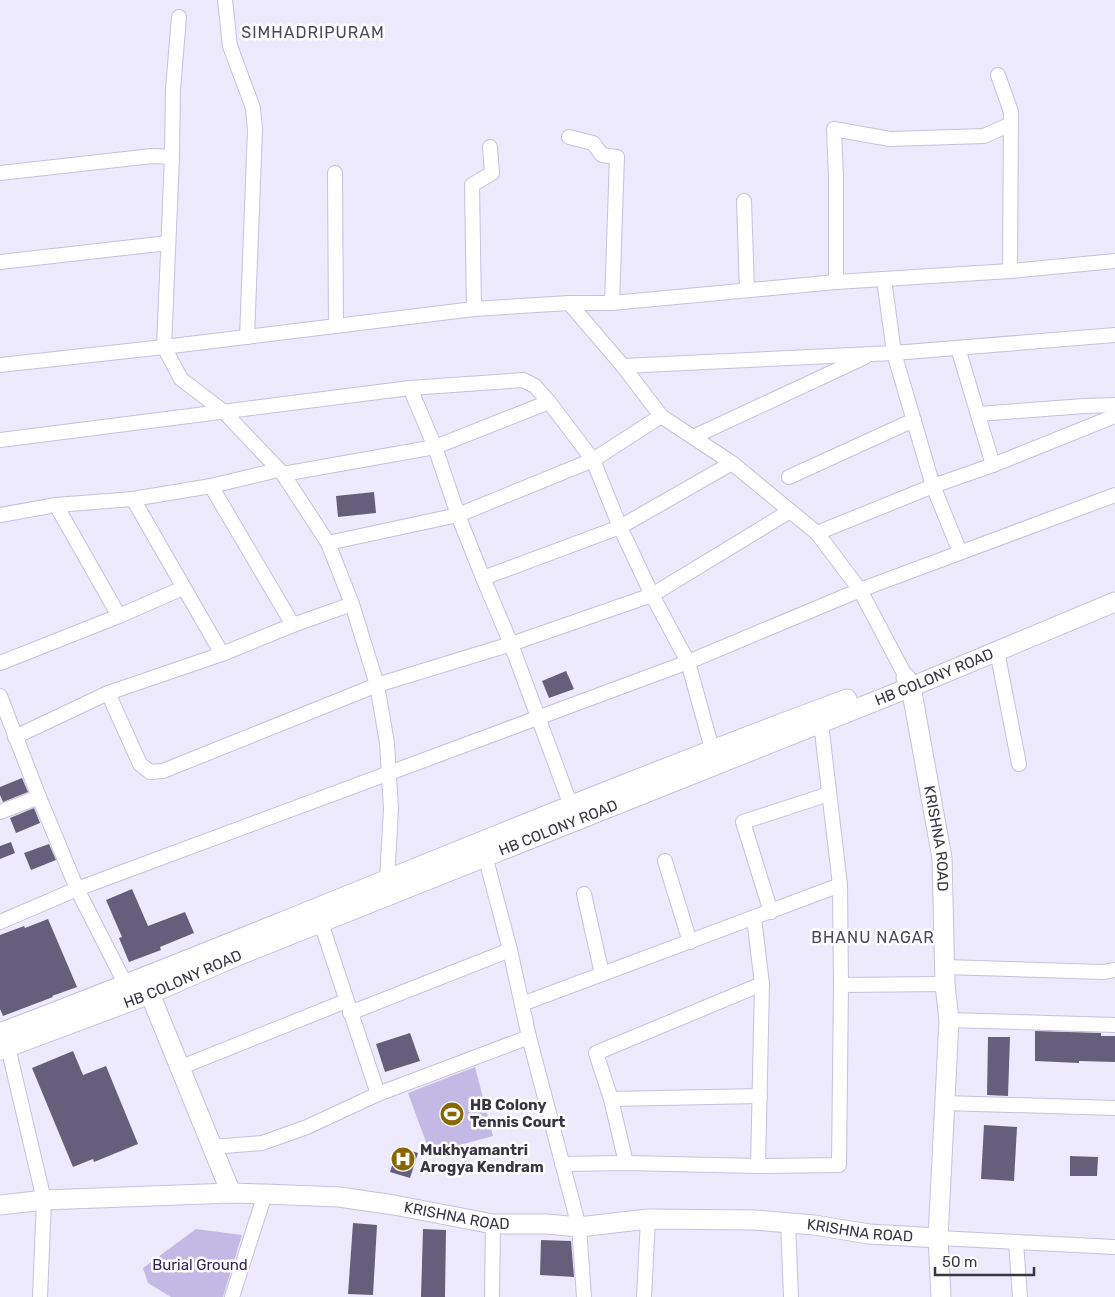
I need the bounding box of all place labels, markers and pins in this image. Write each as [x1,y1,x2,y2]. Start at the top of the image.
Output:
place label: HB Colony Tennis Court [470,1096,565,1131]
sports icon: HB Colony Tennis Court [439,1101,465,1127]
place label: Mukhyamantri Arogya Kendram [420,1141,544,1176]
hospital icon: Mukhyamantri Arogya Kendram [390,1146,416,1172]

